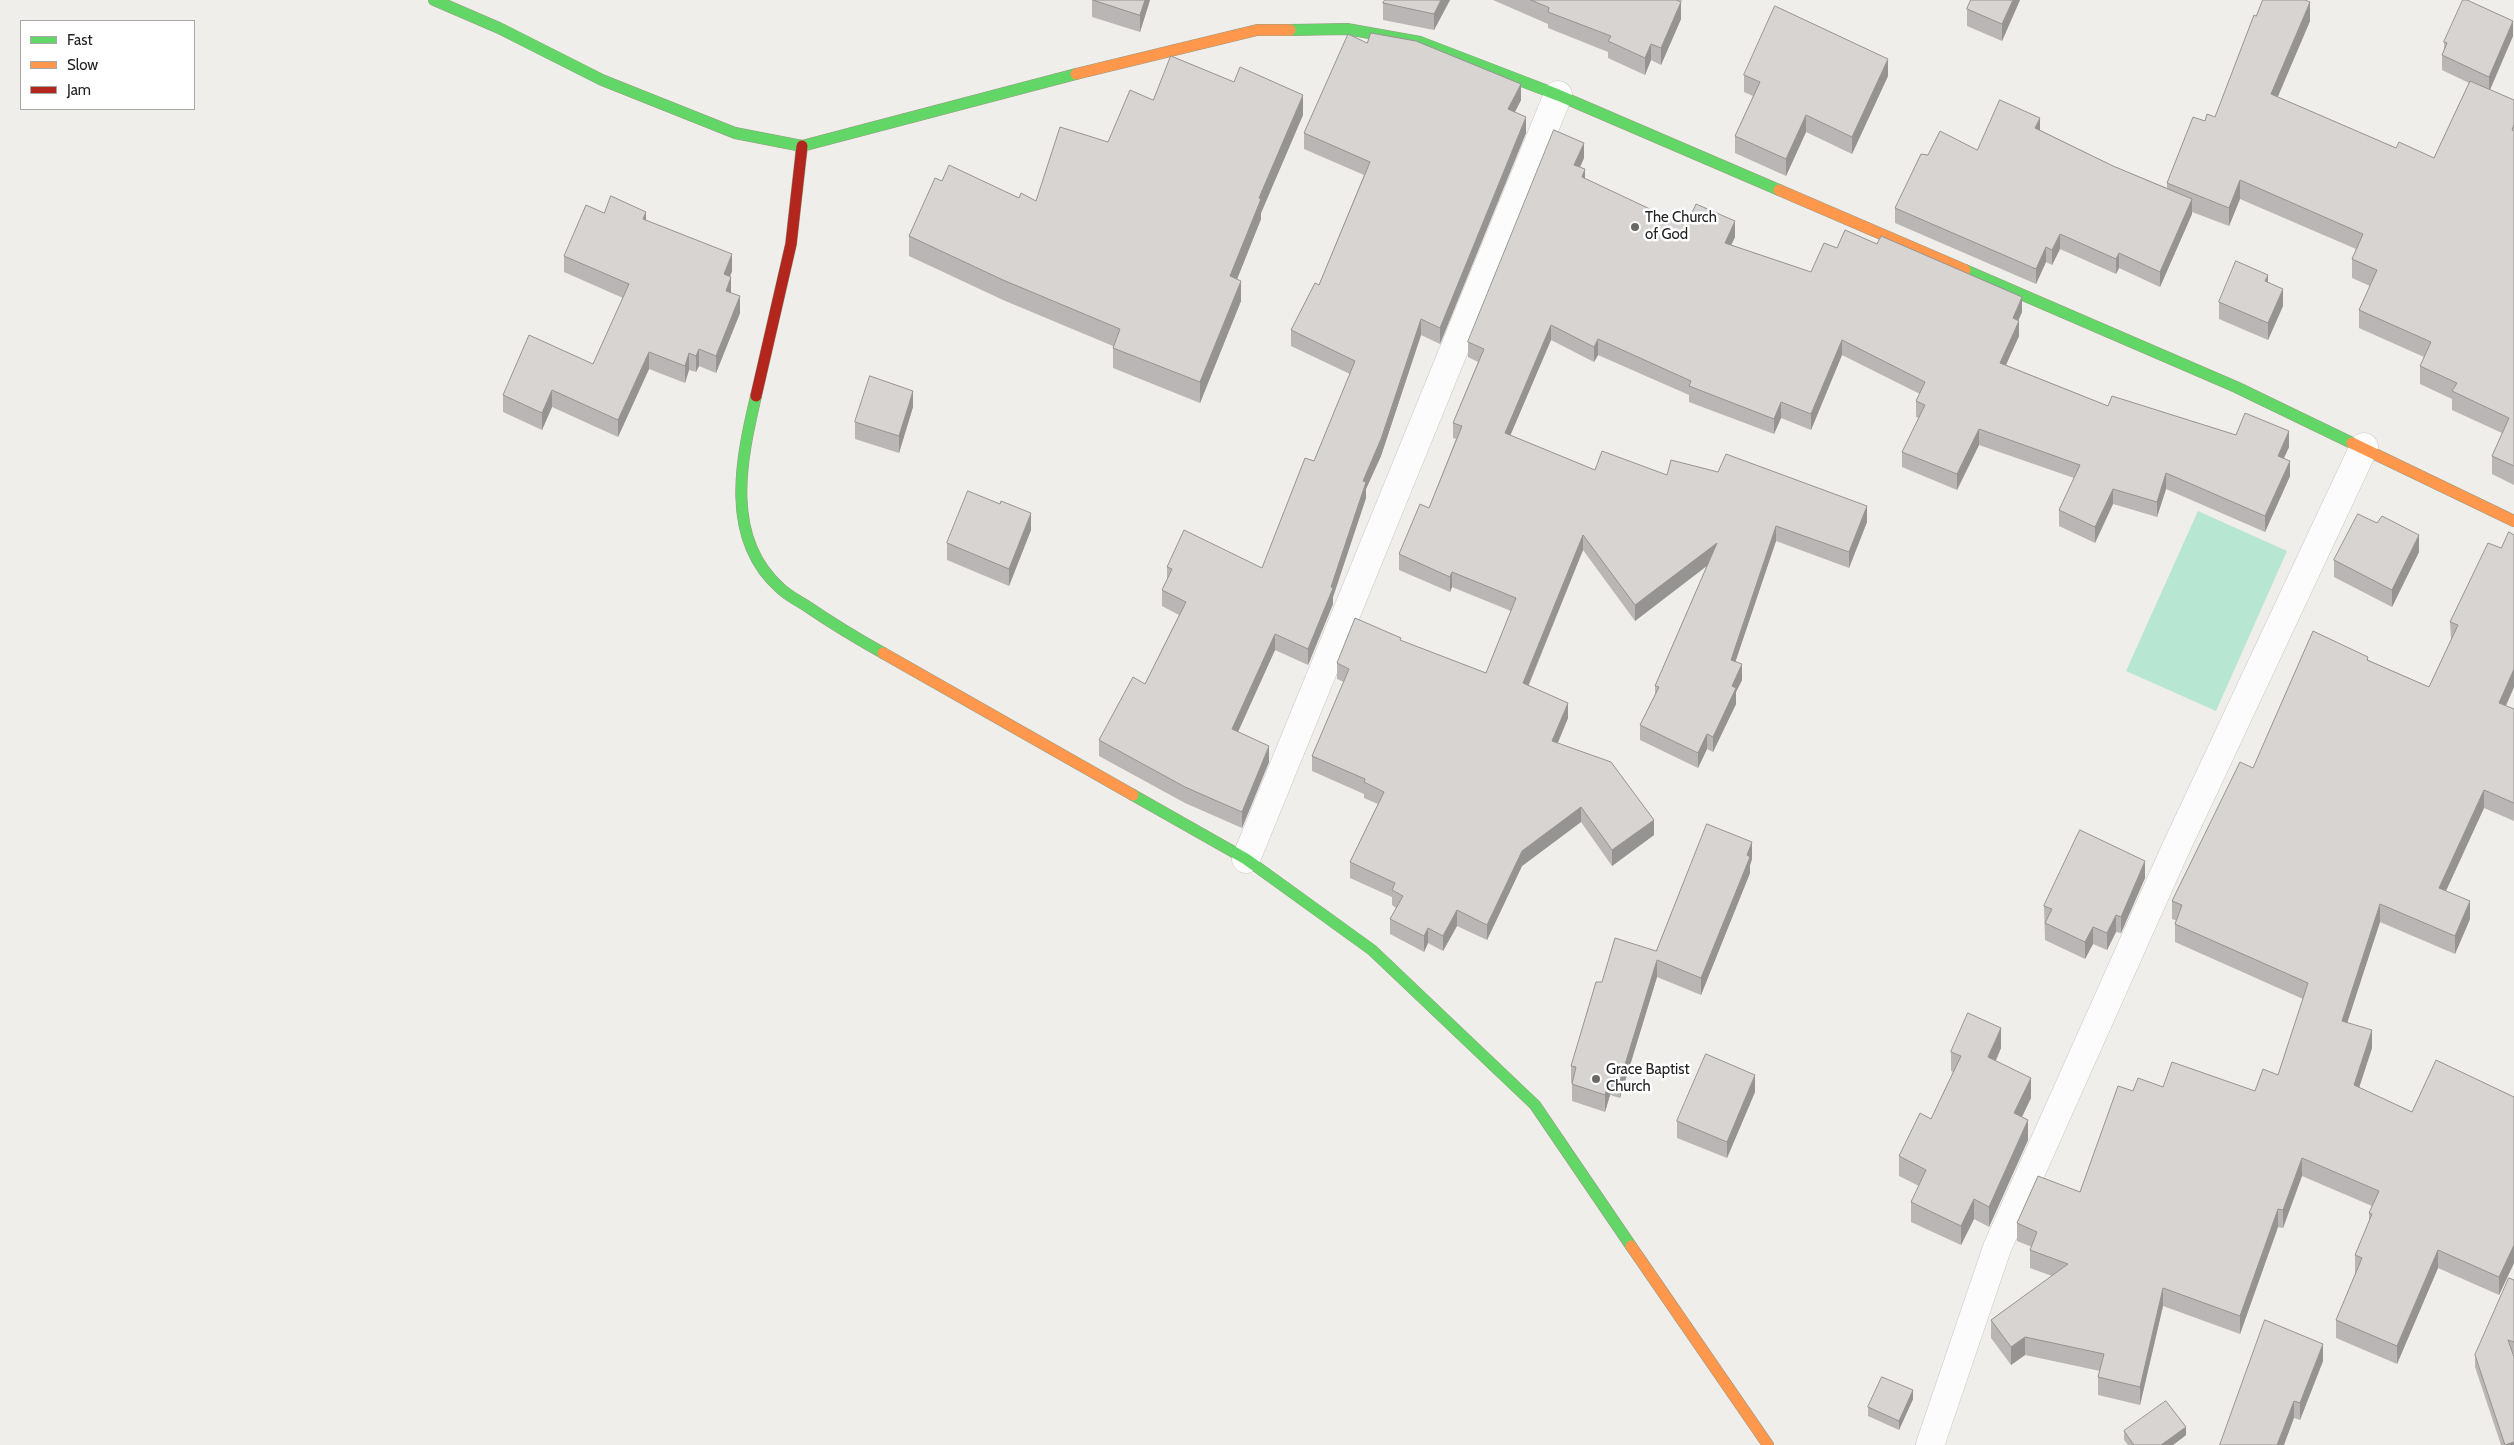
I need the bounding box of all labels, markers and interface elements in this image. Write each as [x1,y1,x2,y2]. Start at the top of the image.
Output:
legend [20,20,195,110]
text: Fast [67,31,92,49]
text: Slow [67,56,98,74]
text: Jam [67,81,91,99]
place label: The Church of God [1645,209,1717,244]
marker: The Church of God [1629,221,1641,233]
place label: Grace Baptist Church [1606,1061,1689,1096]
marker: Grace Baptist Church [1590,1073,1602,1085]

